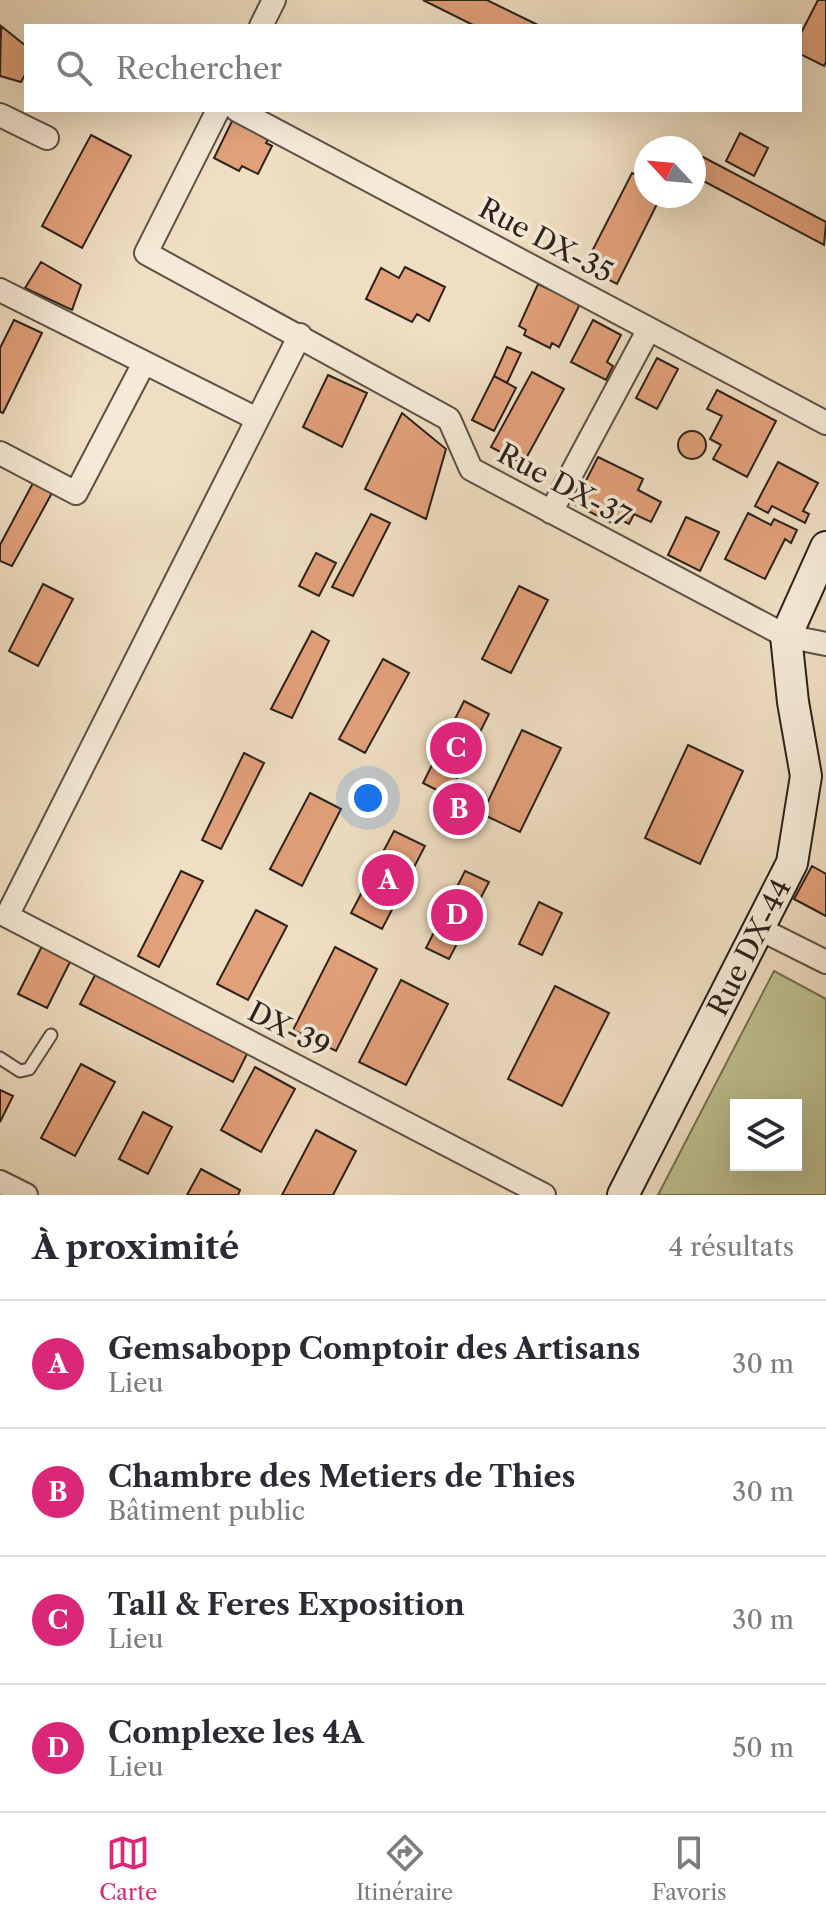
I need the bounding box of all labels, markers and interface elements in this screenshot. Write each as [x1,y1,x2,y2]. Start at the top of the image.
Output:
search box [24,24,802,112]
icon: search [52,46,96,90]
text: Rechercher [116,50,282,87]
north arrow [634,136,706,208]
street label: Rue DX-35 [473,191,619,289]
street label: Rue DX-37 [492,436,636,534]
pin: C [430,718,482,778]
your location [348,778,388,818]
pin: B [433,779,485,839]
pin: A [362,850,414,910]
street label: Rue DX-44 [700,873,798,1021]
pin: D [431,885,483,945]
street label: DX-39 [243,994,335,1064]
map controls [730,1099,802,1171]
button: layers [730,1099,802,1171]
text: À proximité [32,1226,239,1268]
text: 4 résultats [668,1231,794,1263]
text: Gemsabopp Comptoir des Artisans [108,1330,640,1367]
text: A [48,1348,68,1380]
text: 30 m [732,1348,794,1380]
text: Lieu [108,1367,164,1399]
text: Chambre des Metiers de Thies [108,1458,575,1495]
text: B [48,1476,68,1508]
text: 30 m [732,1476,794,1508]
text: Bâtiment public [108,1495,305,1527]
text: Tall & Feres Exposition [108,1586,465,1623]
text: C [48,1604,68,1636]
text: 30 m [732,1604,794,1636]
text: Lieu [108,1623,164,1655]
text: Complexe les 4A [108,1714,364,1751]
text: D [47,1732,69,1764]
text: 50 m [732,1732,794,1764]
text: Lieu [108,1751,164,1783]
tab: Carte [99,1831,157,1906]
tab: Itinéraire [356,1831,453,1906]
tab: Favoris [652,1831,727,1906]

